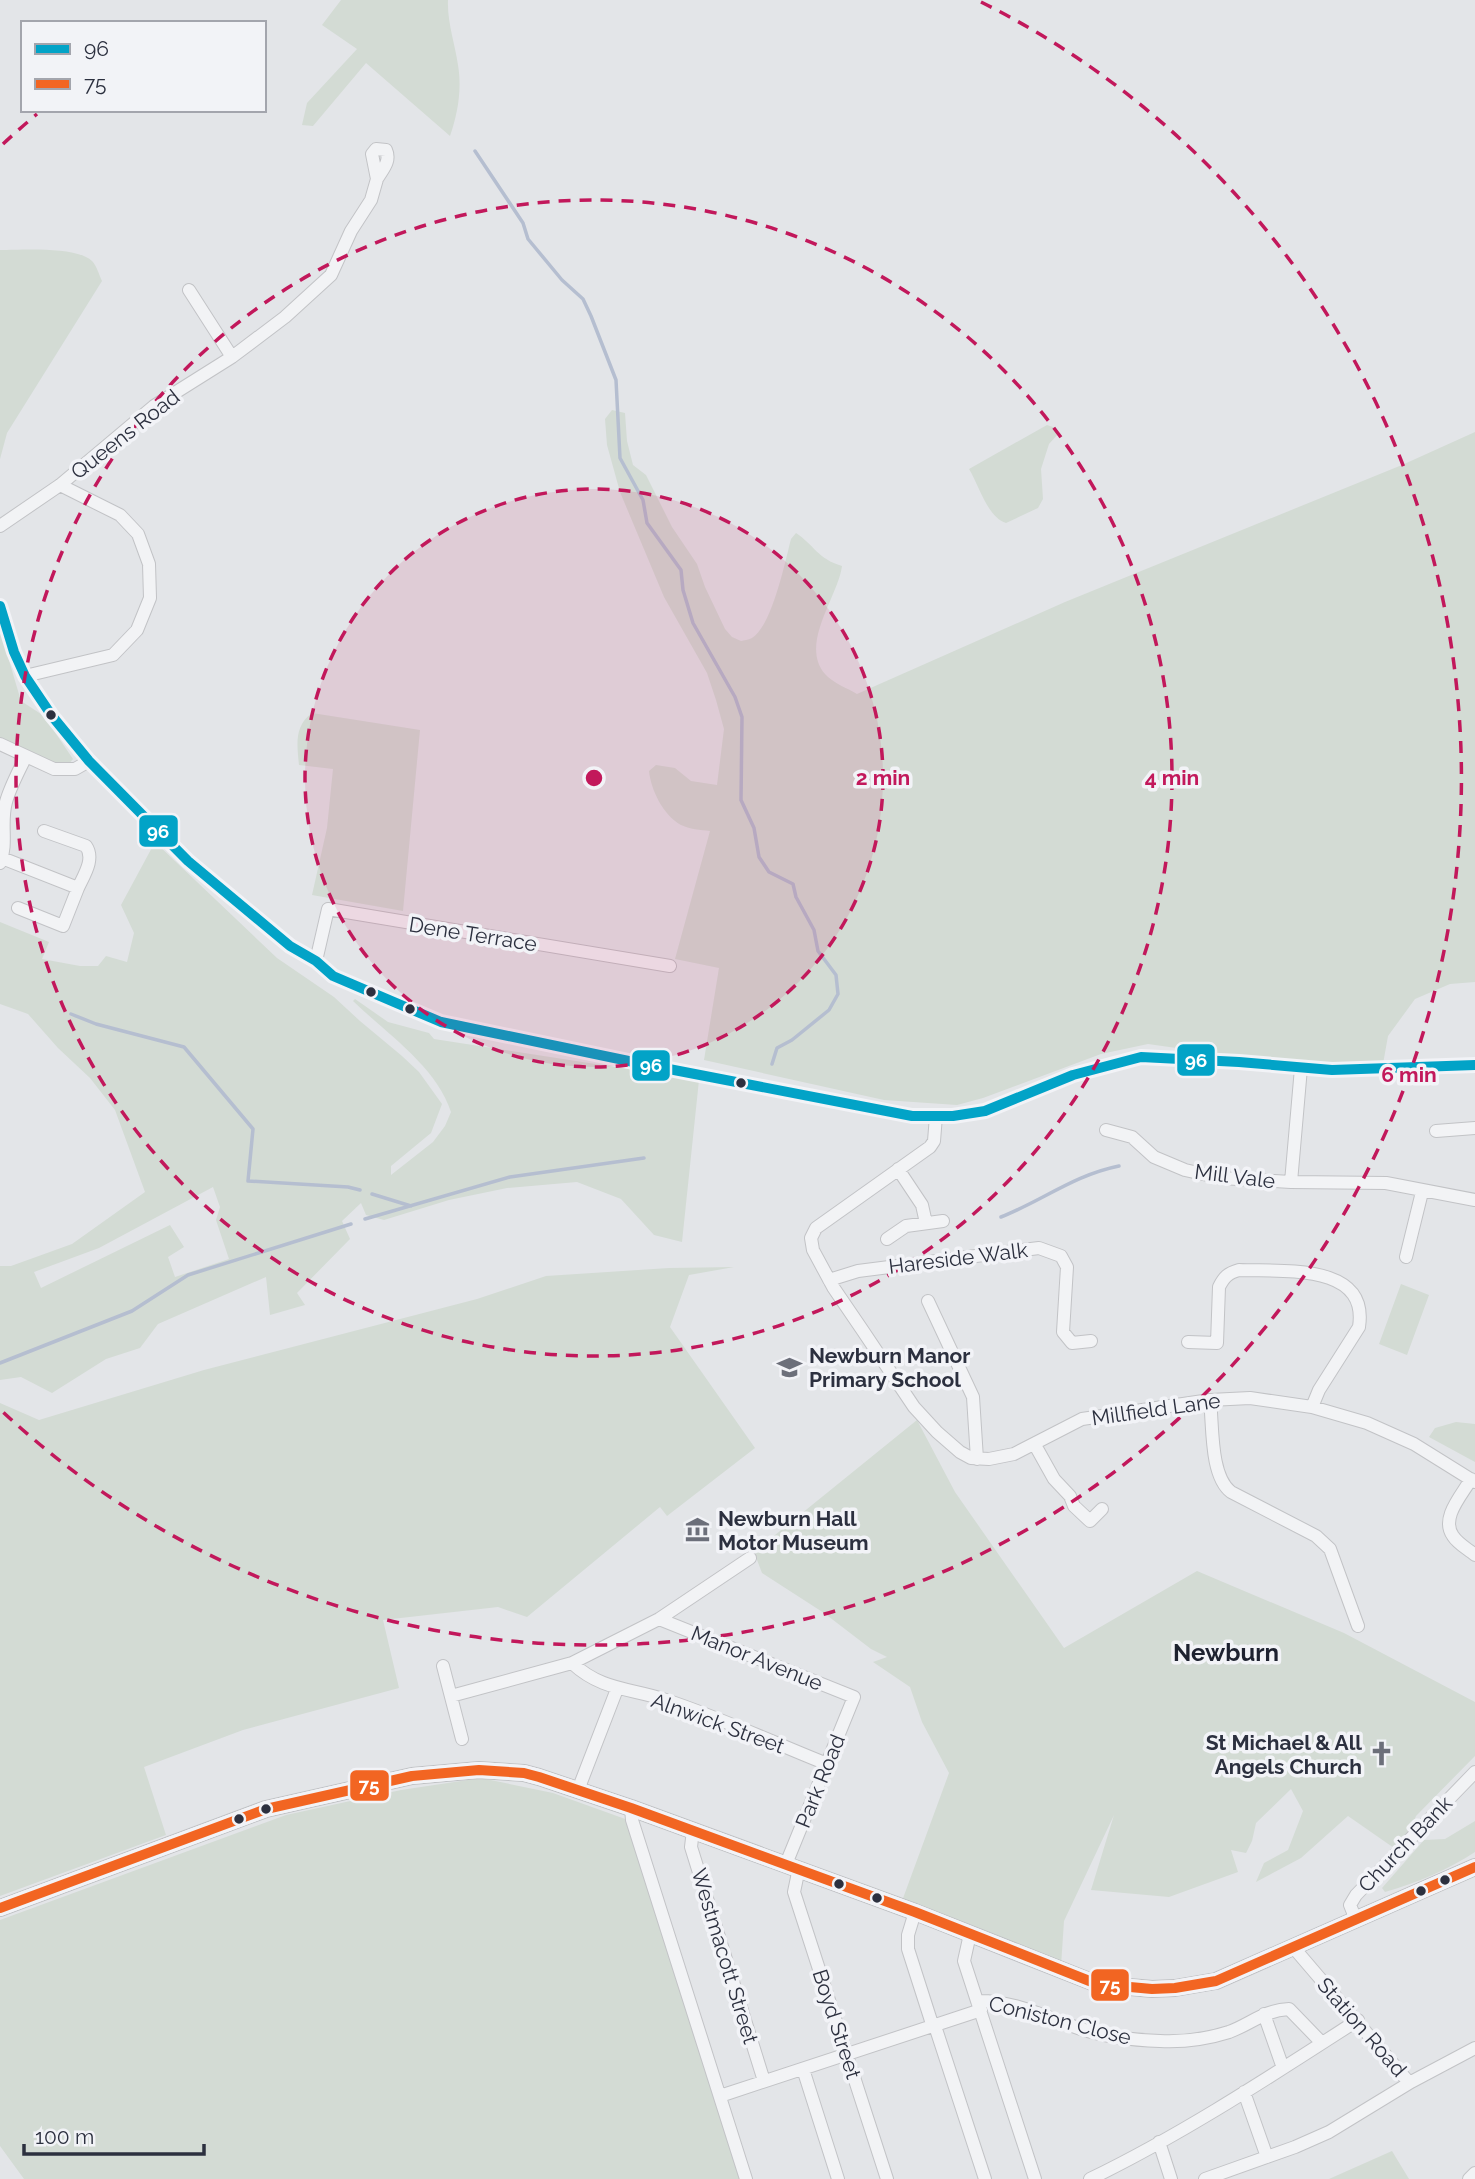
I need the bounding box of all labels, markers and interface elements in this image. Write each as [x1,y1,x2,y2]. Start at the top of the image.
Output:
legend [21,21,266,112]
text: 96 [84,36,109,61]
text: 75 [84,71,106,96]
street label: Queens Road [66,384,184,484]
unlabelled marker [44,708,58,722]
text: 2 min [856,765,910,790]
text: 4 min [1145,765,1199,790]
centre of rings [582,766,606,790]
line badge: 96 [138,814,179,848]
text: 96 [147,820,169,842]
street label: Dene Terrace [407,912,539,956]
unlabelled marker [364,985,378,999]
unlabelled marker [403,1002,417,1016]
line badge: 96 [1176,1043,1216,1077]
line badge: 96 [631,1049,671,1082]
text: 96 [1185,1049,1207,1071]
text: 96 [640,1054,662,1076]
text: 6 min [1381,1062,1437,1087]
unlabelled marker [734,1076,748,1090]
street label: Mill Vale [1193,1159,1277,1193]
street label: Hareside Walk [887,1237,1029,1279]
place label: Newburn Manor Primary School [809,1343,970,1392]
school or university icon: Newburn Manor Primary School [775,1353,803,1381]
street label: Millfield Lane [1090,1388,1222,1430]
place label: Newburn Hall Motor Museum [718,1506,869,1555]
museum icon: Newburn Hall Motor Museum [684,1516,712,1544]
street label: Manor Avenue [688,1620,826,1696]
district label: Newburn [1173,1638,1279,1667]
street label: Alnwick Street [648,1687,788,1759]
place label: St Michael & All Angels Church [1206,1730,1362,1779]
street label: Park Road [790,1731,850,1831]
church icon: St Michael & All Angels Church [1368,1740,1396,1768]
line badge: 75 [349,1769,390,1802]
text: 75 [359,1774,379,1796]
street label: Church Bank [1353,1791,1457,1897]
unlabelled marker [259,1802,273,1816]
unlabelled marker [232,1812,246,1826]
street label: Westmacott Street [686,1865,764,2047]
unlabelled marker [1438,1873,1452,1887]
unlabelled marker [832,1877,846,1891]
unlabelled marker [1414,1884,1428,1898]
unlabelled marker [870,1891,884,1905]
street label: Boyd Street [808,1966,866,2082]
line badge: 75 [1090,1968,1130,2002]
street label: Station Road [1312,1972,1412,2082]
text: 75 [1100,1974,1120,1996]
street label: Coniston Close [986,1990,1134,2050]
scale bar [24,2112,205,2156]
text: 100 m [35,2124,94,2149]

